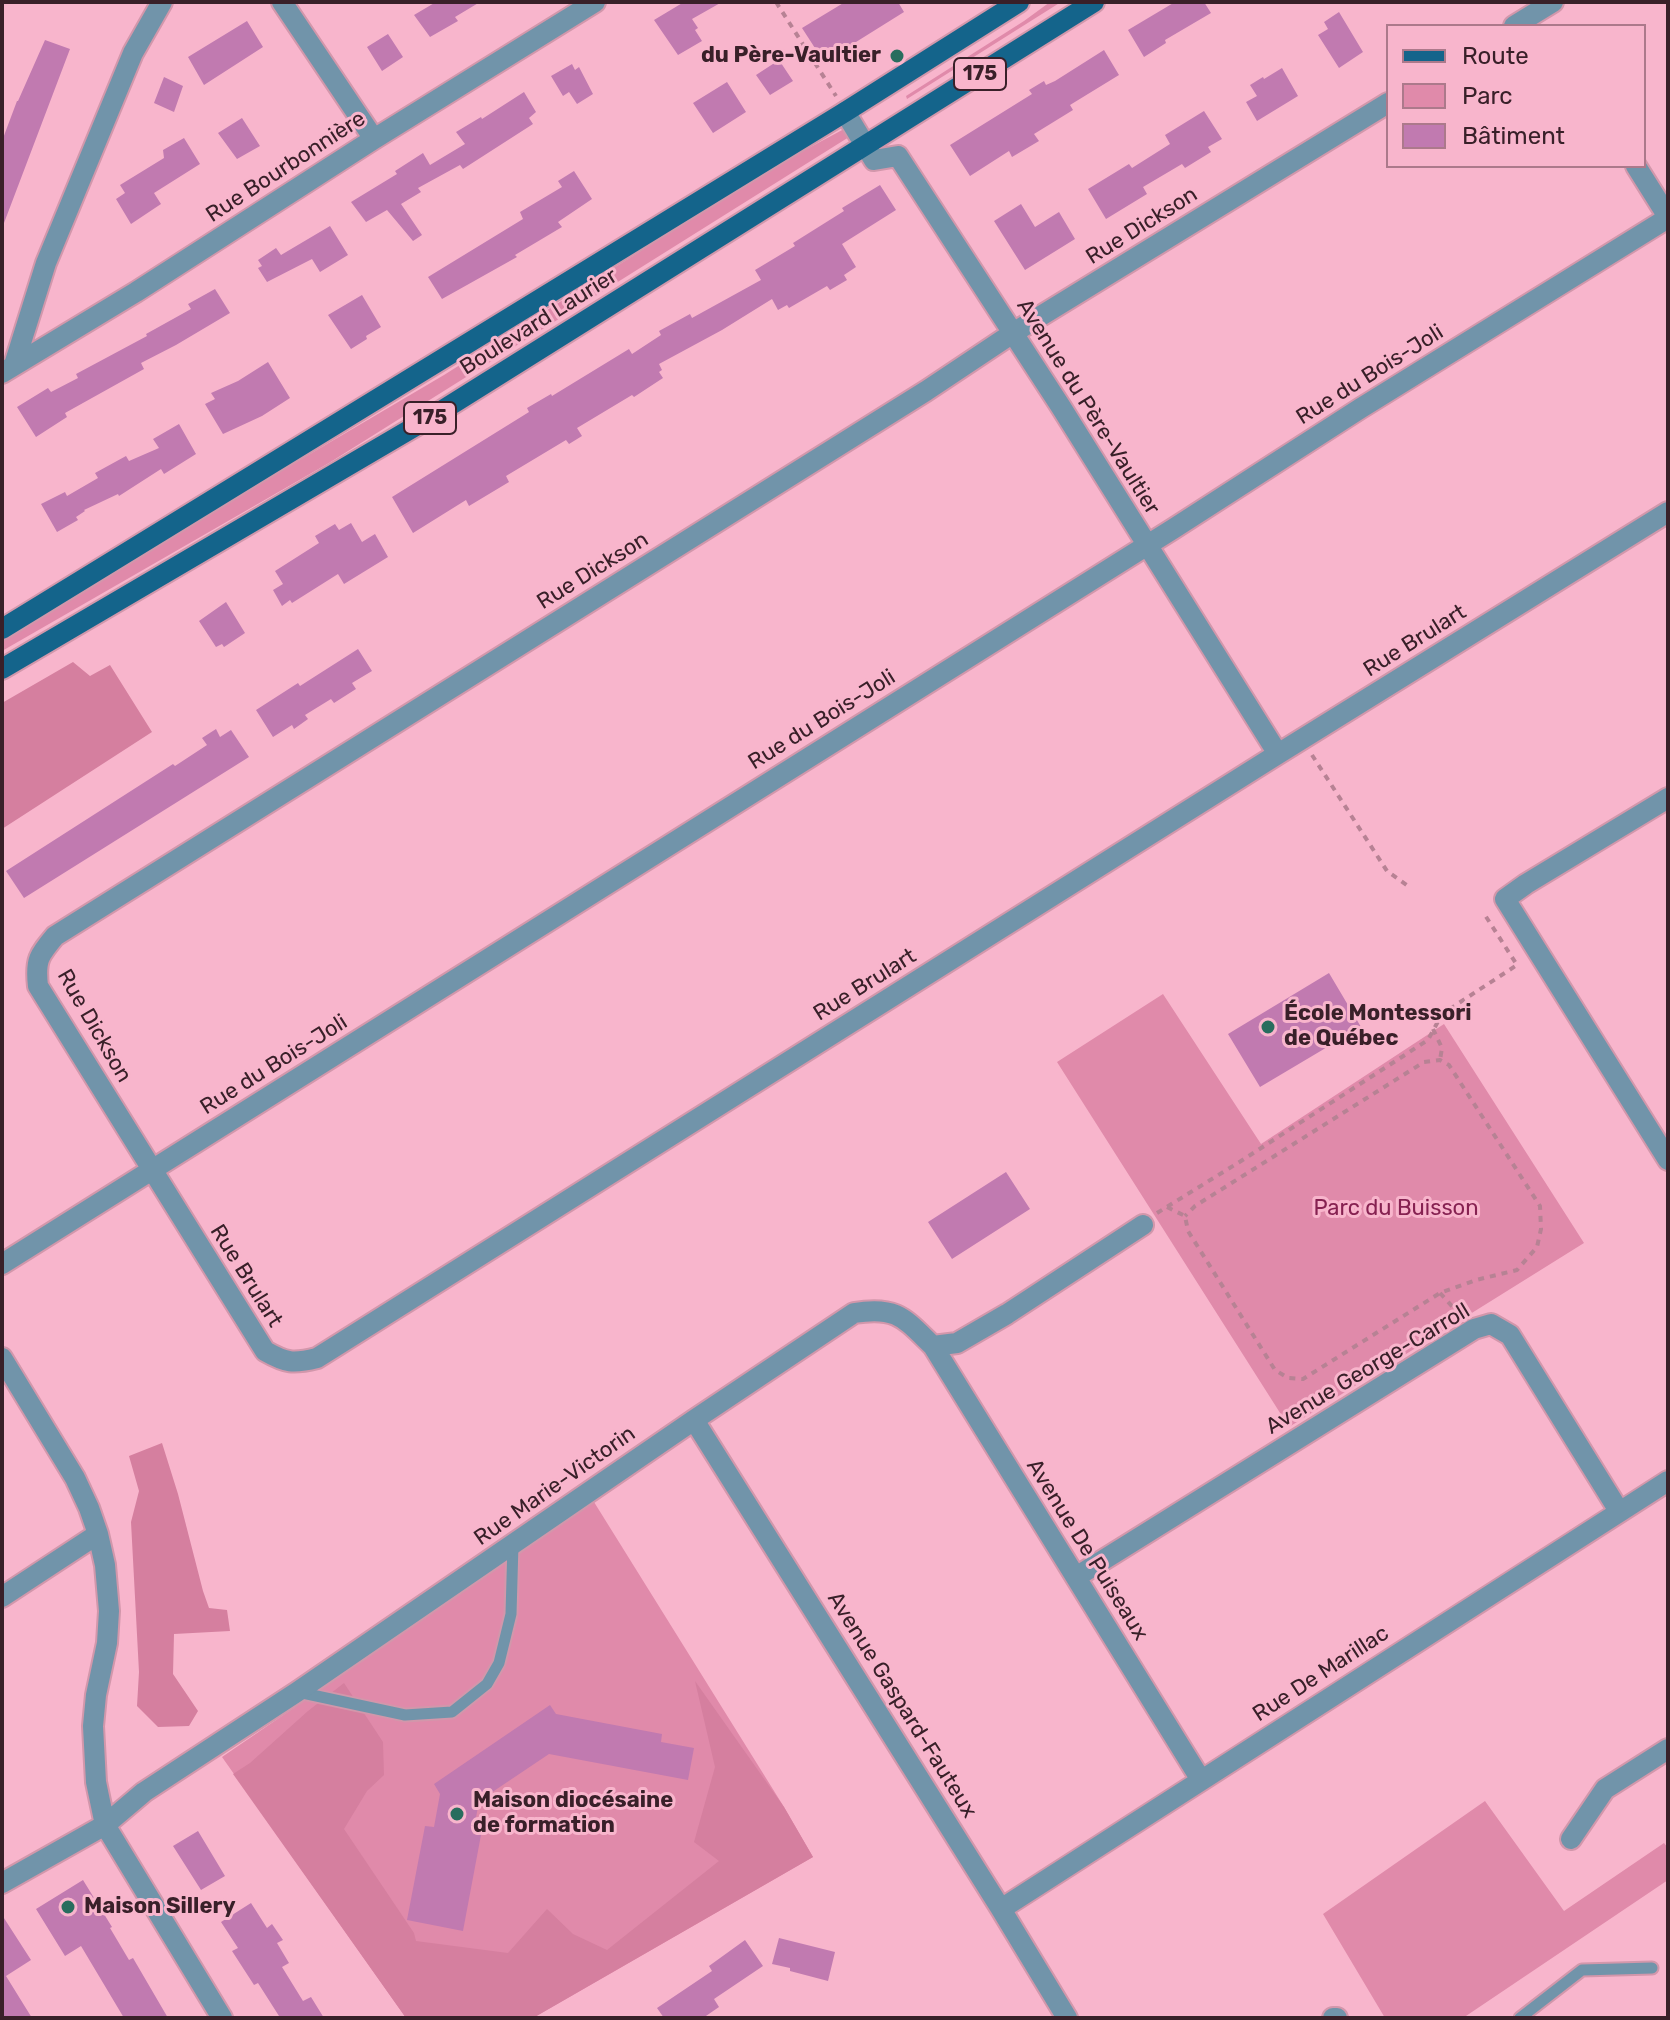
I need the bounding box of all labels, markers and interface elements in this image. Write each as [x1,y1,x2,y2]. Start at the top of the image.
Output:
legend [1386,24,1646,168]
text: Route [1462,42,1529,70]
place label: du Père-Vaultier [701,43,881,69]
marker: du Père-Vaultier [888,47,906,65]
road number: 175 [954,58,1006,90]
text: Parc [1462,82,1513,110]
street label: Rue Bourbonnière [201,106,371,228]
text: Bâtiment [1462,122,1565,150]
street label: Rue Dickson [1081,181,1203,271]
street label: Boulevard Laurier [455,263,623,381]
street label: Avenue du Père-Vaultier [1011,294,1165,520]
street label: Rue du Bois-Joli [1292,319,1448,431]
road number: 175 [404,402,456,434]
street label: Rue Dickson [532,526,654,616]
street label: Rue Brulart [1359,599,1471,683]
street label: Rue du Bois-Joli [744,664,900,776]
street label: Rue Brulart [809,943,921,1027]
street label: Rue Dickson [51,965,137,1087]
place label: École Montessori de Québec [1284,1001,1472,1052]
street label: Rue du Bois-Joli [196,1009,352,1121]
marker: École Montessori de Québec [1259,1018,1277,1036]
park label: Parc du Buisson [1313,1196,1479,1222]
street label: Rue Brulart [204,1220,288,1332]
street label: Avenue George-Carroll [1261,1298,1475,1440]
street label: Rue Marie-Victorin [469,1420,641,1552]
street label: Avenue De Puiseaux [1020,1454,1154,1646]
street label: Avenue Gaspard-Fauteux [822,1587,982,1823]
street label: Rue De Marillac [1248,1620,1394,1728]
place label: Maison diocésaine de formation [473,1788,673,1840]
marker: Maison diocésaine de formation [448,1805,466,1823]
place label: Maison Sillery [84,1894,236,1920]
marker: Maison Sillery [59,1898,77,1916]

